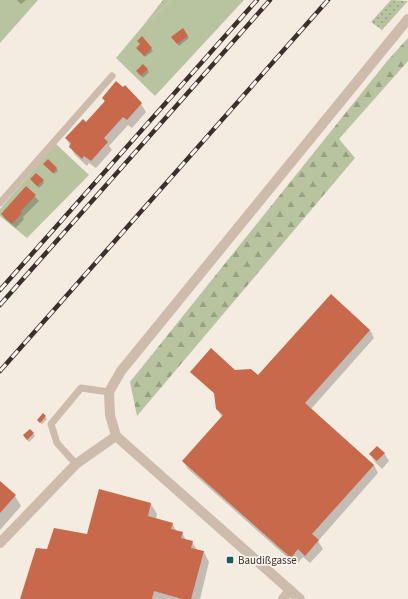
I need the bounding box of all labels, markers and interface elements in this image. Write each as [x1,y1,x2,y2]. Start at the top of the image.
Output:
place label: Baudißgasse [238,553,297,568]
marker: Baudißgasse [225,555,235,565]

